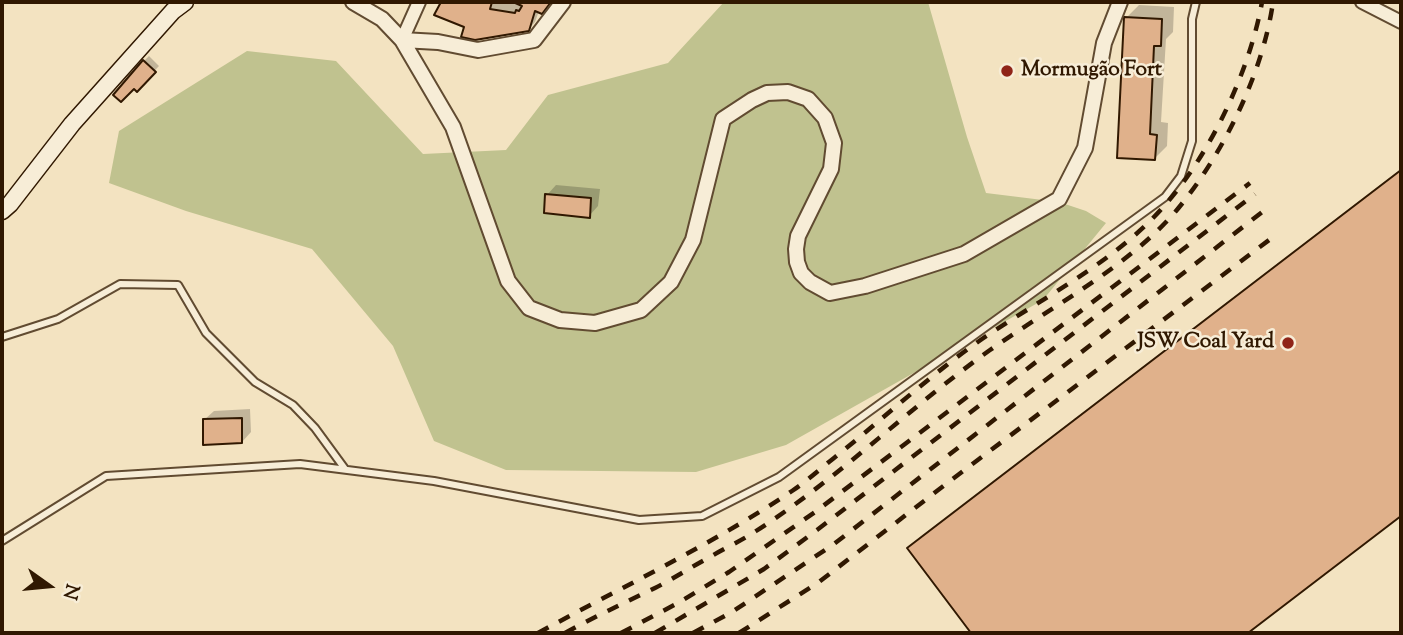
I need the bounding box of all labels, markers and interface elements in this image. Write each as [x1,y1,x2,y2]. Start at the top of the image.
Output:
place label: Mormugão Fort [1021,58,1162,84]
marker: Mormugão Fort [999,63,1015,79]
place label: JSW Coal Yard [1137,330,1274,356]
marker: JSW Coal Yard [1280,335,1296,351]
north arrow [14,551,84,621]
text: N [55,581,85,602]

